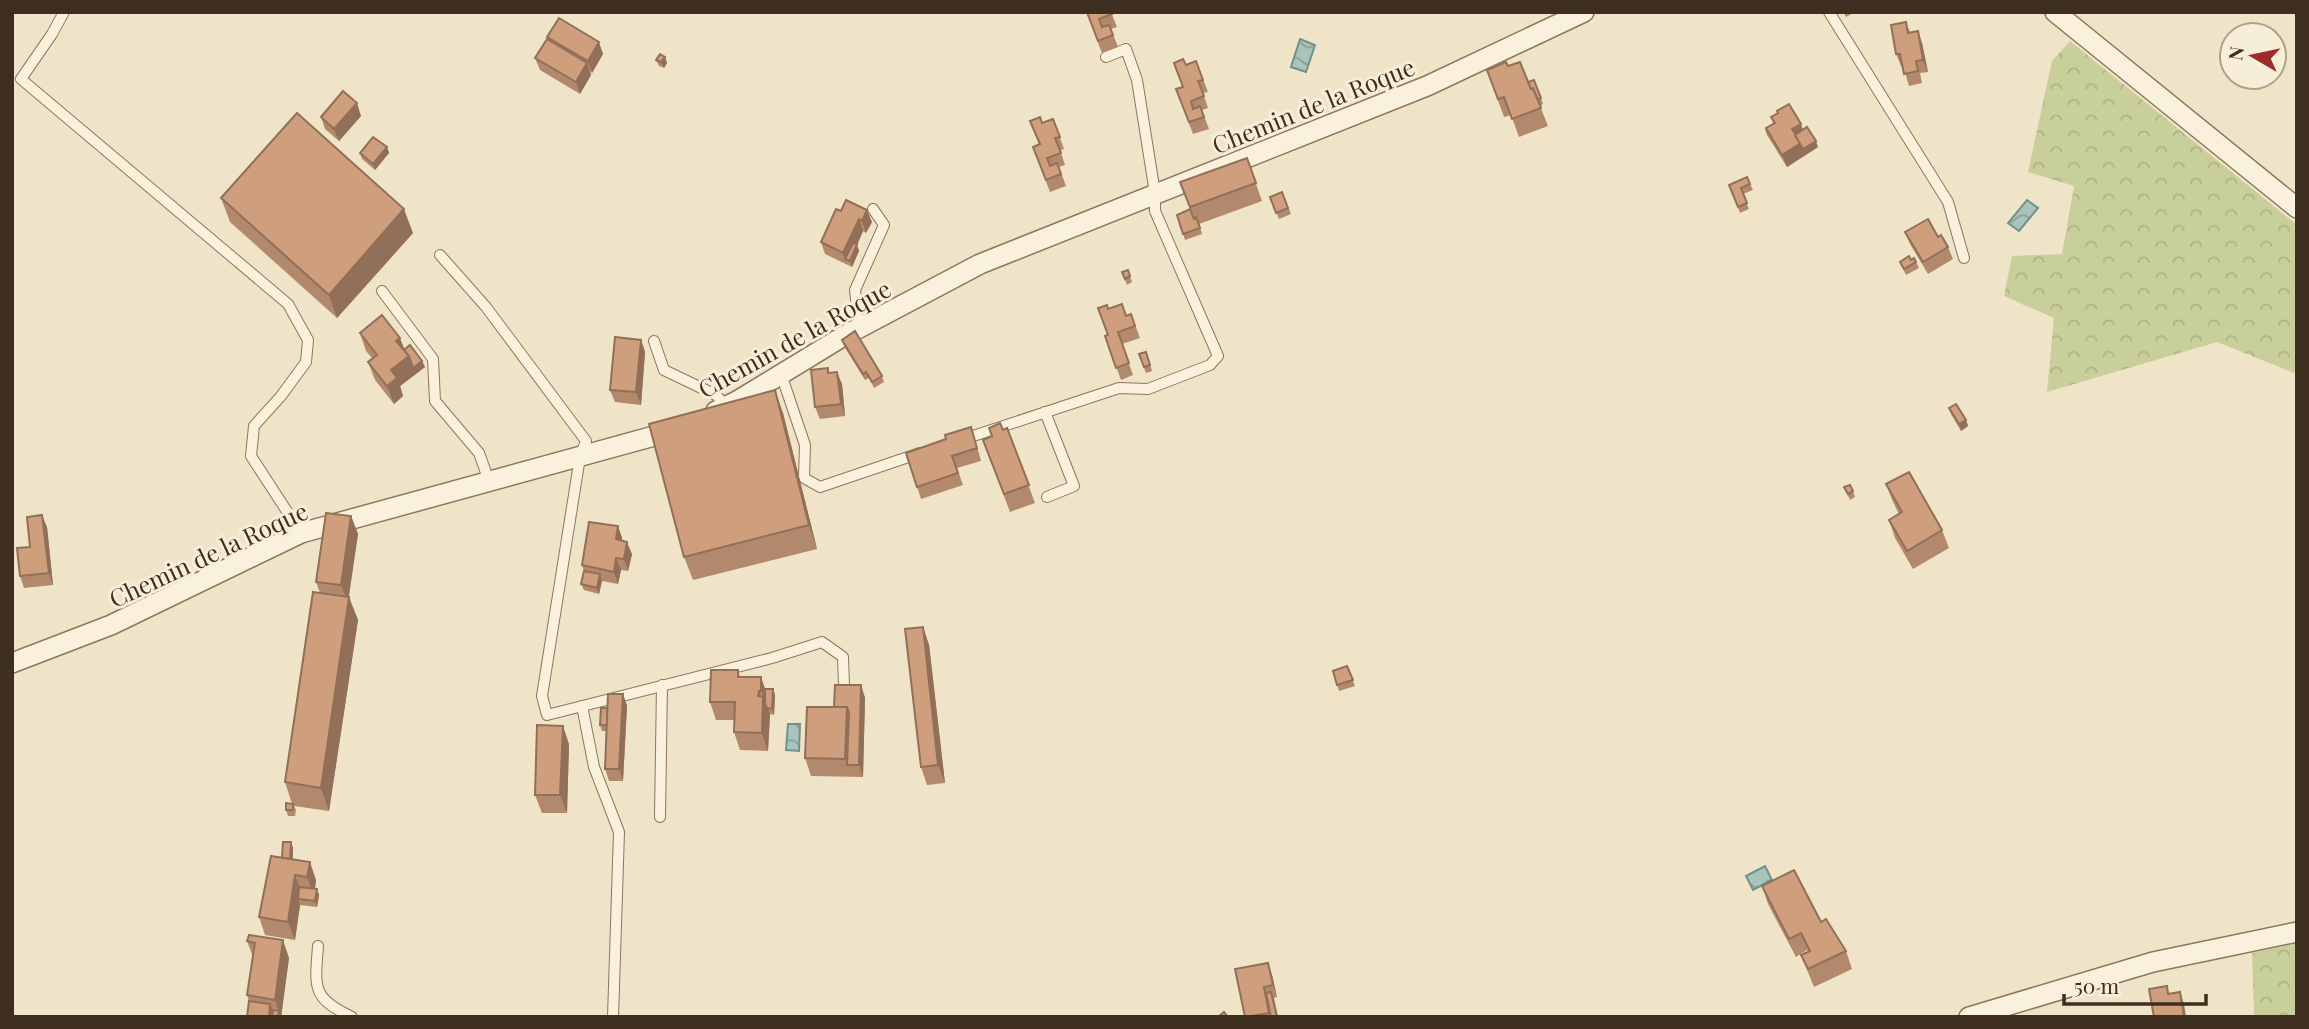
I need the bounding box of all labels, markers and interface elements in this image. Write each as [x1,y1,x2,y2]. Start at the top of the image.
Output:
north arrow [2218,21,2288,91]
text: N [2221,44,2249,62]
street label: Chemin de la Roque [1207,50,1419,160]
street label: Chemin de la Roque [692,272,896,404]
street label: Chemin de la Roque [104,494,312,614]
scale bar [2064,962,2206,1006]
text: 50 m [2074,971,2120,999]

